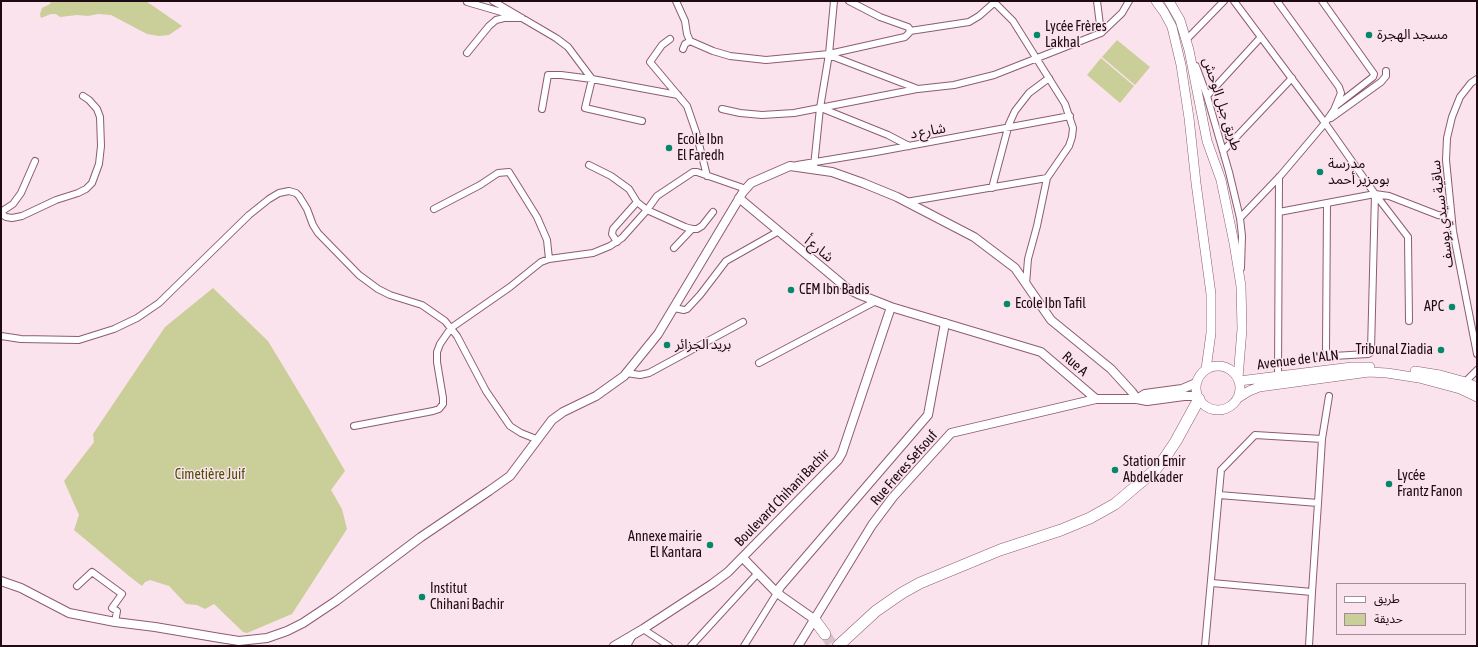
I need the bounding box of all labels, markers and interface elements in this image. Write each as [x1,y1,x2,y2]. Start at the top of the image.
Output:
place label: Lycée Frères Lakhal [1045,19,1107,52]
place label: مسجد الهجرة [1377,27,1448,43]
marker: Lycée Frères Lakhal [1032,30,1042,40]
marker: مسجد الهجرة [1364,30,1374,40]
street label: طريق جبل الوحش [1199,55,1245,153]
street label: شارع د [909,120,947,142]
place label: Ecole Ibn El Faredh [677,132,724,164]
marker: Ecole Ibn El Faredh [664,143,674,153]
place label: مدرسة بومزير أحمد [1328,156,1390,188]
street label: ساقية سيدي يوسف [1427,159,1457,269]
marker: مدرسة بومزير أحمد [1315,167,1325,177]
street label: شارع أ [801,232,837,266]
place label: CEM Ibn Badis [799,282,869,298]
marker: CEM Ibn Badis [786,285,796,295]
place label: Ecole Ibn Tafil [1015,296,1086,312]
marker: Ecole Ibn Tafil [1002,299,1012,309]
place label: APC [1424,299,1444,315]
marker: APC [1447,302,1457,312]
place label: بريد الجزائر [675,337,731,353]
marker: بريد الجزائر [662,340,672,350]
place label: Tribunal Ziadia [1356,342,1433,358]
marker: Tribunal Ziadia [1436,345,1446,355]
street label: Avenue de l'ALN [1256,347,1340,373]
street label: Rue A [1059,348,1091,380]
street label: Rue Freres Sefsouf [867,427,941,509]
street label: Boulevard Chihani Bachir [731,446,833,550]
place label: Station Emir Abdelkader [1123,454,1185,486]
marker: Station Emir Abdelkader [1110,465,1120,475]
park label: Cimetière Juif [175,467,245,483]
place label: Lycée Frantz Fanon [1397,468,1463,500]
marker: Lycée Frantz Fanon [1384,479,1394,489]
place label: Annexe mairie El Kantara [628,529,702,562]
marker: Annexe mairie El Kantara [705,540,715,550]
place label: Institut Chihani Bachir [430,581,504,614]
legend [1336,583,1466,635]
marker: Institut Chihani Bachir [417,592,427,602]
text: طريق [1374,592,1400,606]
text: حديقة [1374,612,1403,626]

